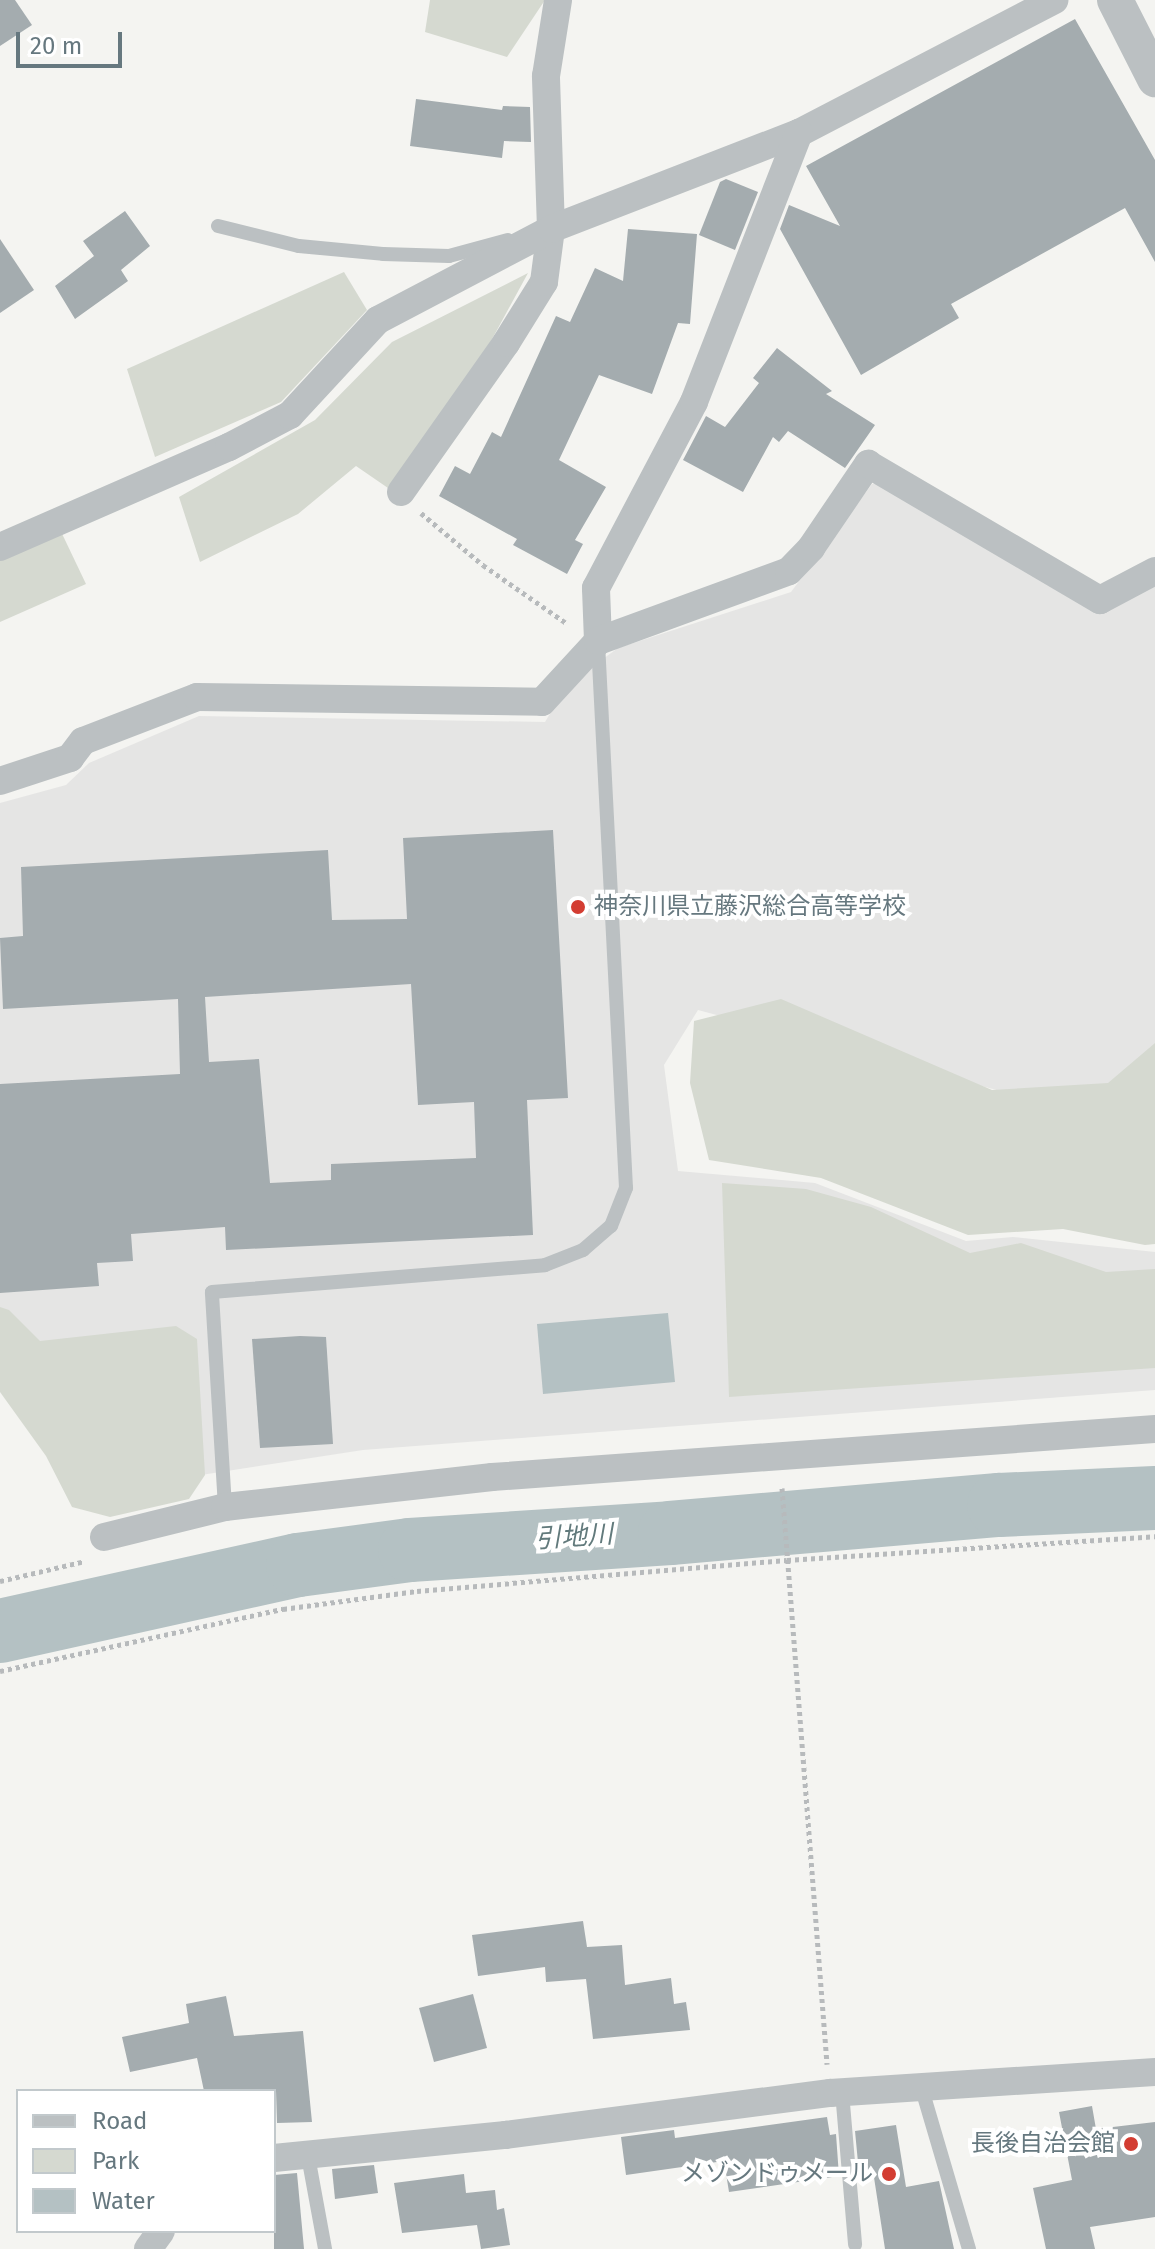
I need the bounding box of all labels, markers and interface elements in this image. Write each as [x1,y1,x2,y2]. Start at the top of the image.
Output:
scale bar [20,16,126,66]
text: 20 m [30,32,82,60]
place label: 神奈川県立藤沢総合高等学校 [594,893,906,921]
marker: 神奈川県立藤沢総合高等学校 [569,898,587,916]
water label: 引地川 [534,1519,614,1555]
legend [16,2089,276,2233]
text: Road [92,2107,147,2135]
place label: 長後自治会館 [971,2130,1115,2158]
marker: 長後自治会館 [1122,2135,1140,2153]
text: Park [92,2147,139,2175]
place label: メゾンドゥメール [681,2160,873,2188]
marker: メゾンドゥメール [880,2165,898,2183]
text: Water [92,2187,155,2215]

